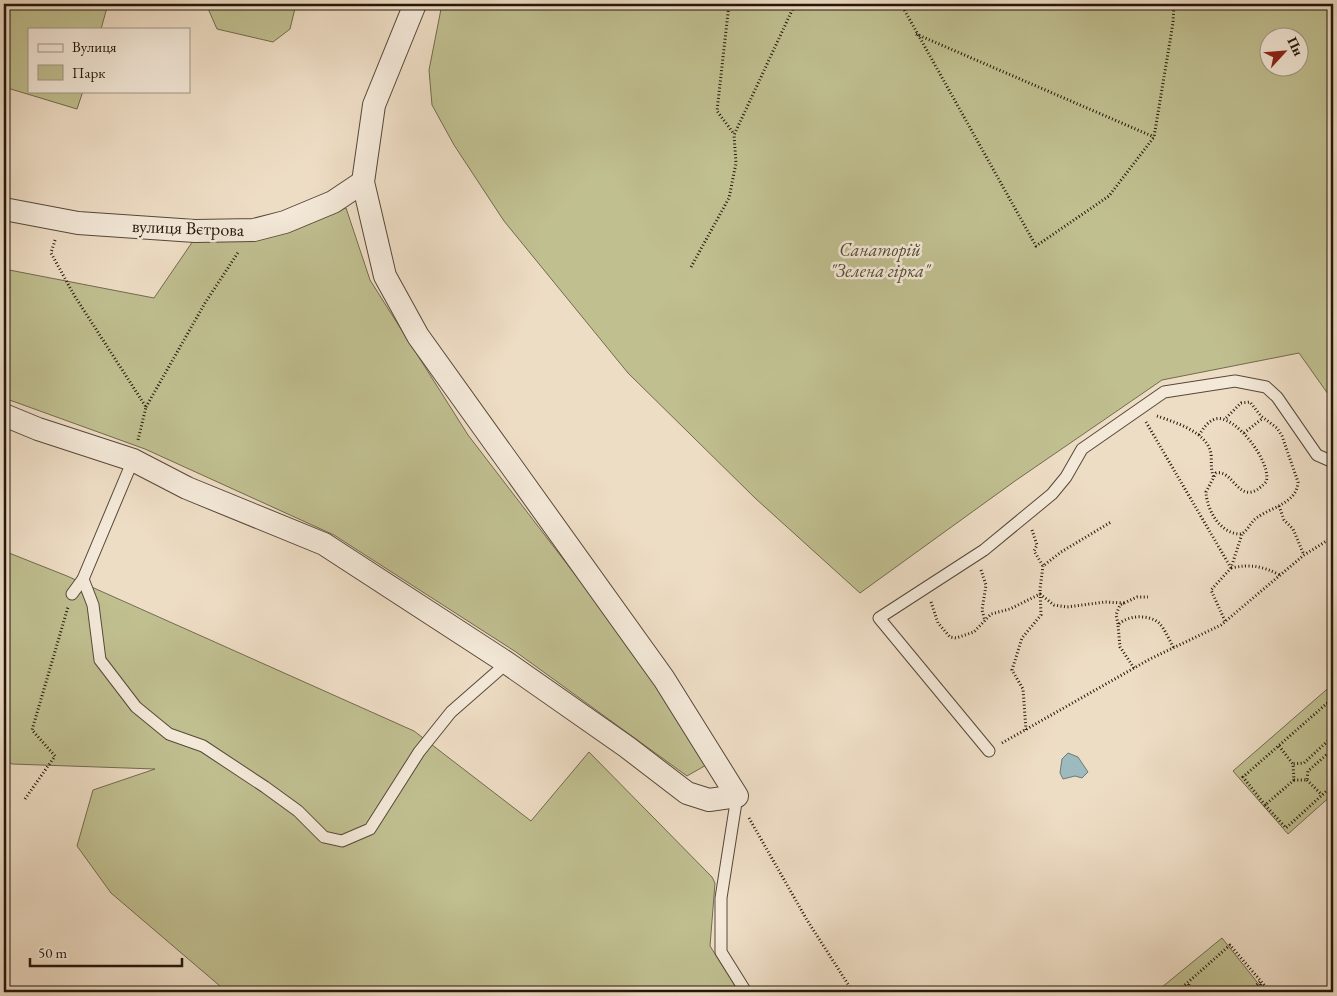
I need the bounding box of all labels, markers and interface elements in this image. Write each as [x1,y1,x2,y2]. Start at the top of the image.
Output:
legend [28,28,190,92]
north arrow [1260,28,1310,78]
text: Пн [1283,34,1308,59]
text: Вулиця [72,37,117,56]
text: Парк [72,63,105,82]
street label: вулиця Вєтрова [132,214,245,241]
park label: Санаторій "Зелена гірка" [830,238,932,283]
scale bar [30,936,182,968]
text: 50 m [38,943,67,962]

